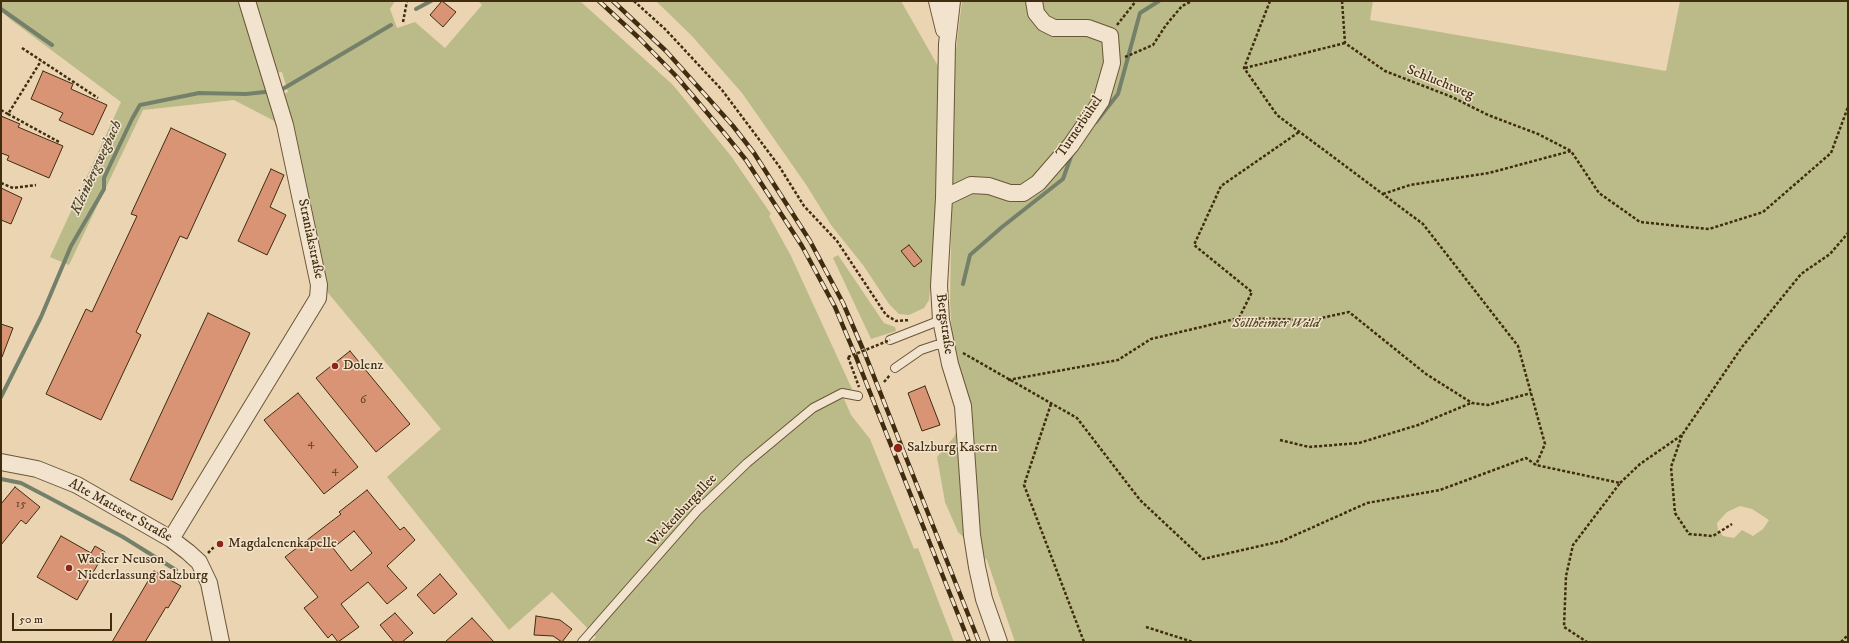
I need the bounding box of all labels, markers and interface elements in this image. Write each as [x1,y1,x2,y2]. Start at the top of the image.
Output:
street label: Schluchtweg [1404,62,1476,104]
street label: Turnerbühel [1053,93,1107,161]
water label: Kleinbergwegbach [67,118,127,218]
street label: Straniakstraße [293,197,327,281]
street label: Bergstraße [931,293,957,355]
park label: Söllheimer Wald [1232,316,1320,332]
place label: Dolenz [343,358,384,374]
marker: Dolenz [330,361,340,371]
house number: 6 [360,394,366,408]
house number: 4 [308,437,314,451]
place label: Salzburg Kasern [907,440,998,456]
marker: Salzburg Kasern [892,442,904,454]
house number: 4 [332,464,338,478]
street label: Wickenburgallee [645,471,721,551]
street label: Alte Mattseer Straße [65,476,175,546]
house number: 15 [16,498,26,512]
place label: Magdalenenkapelle [228,536,337,552]
marker: Magdalenenkapelle [215,539,225,549]
place label: Wacker Neuson Niederlassung Salzburg [77,552,208,584]
marker: Wacker Neuson Niederlassung Salzburg [64,563,74,573]
scale bar [14,605,114,631]
text: 50 m [19,612,43,627]

